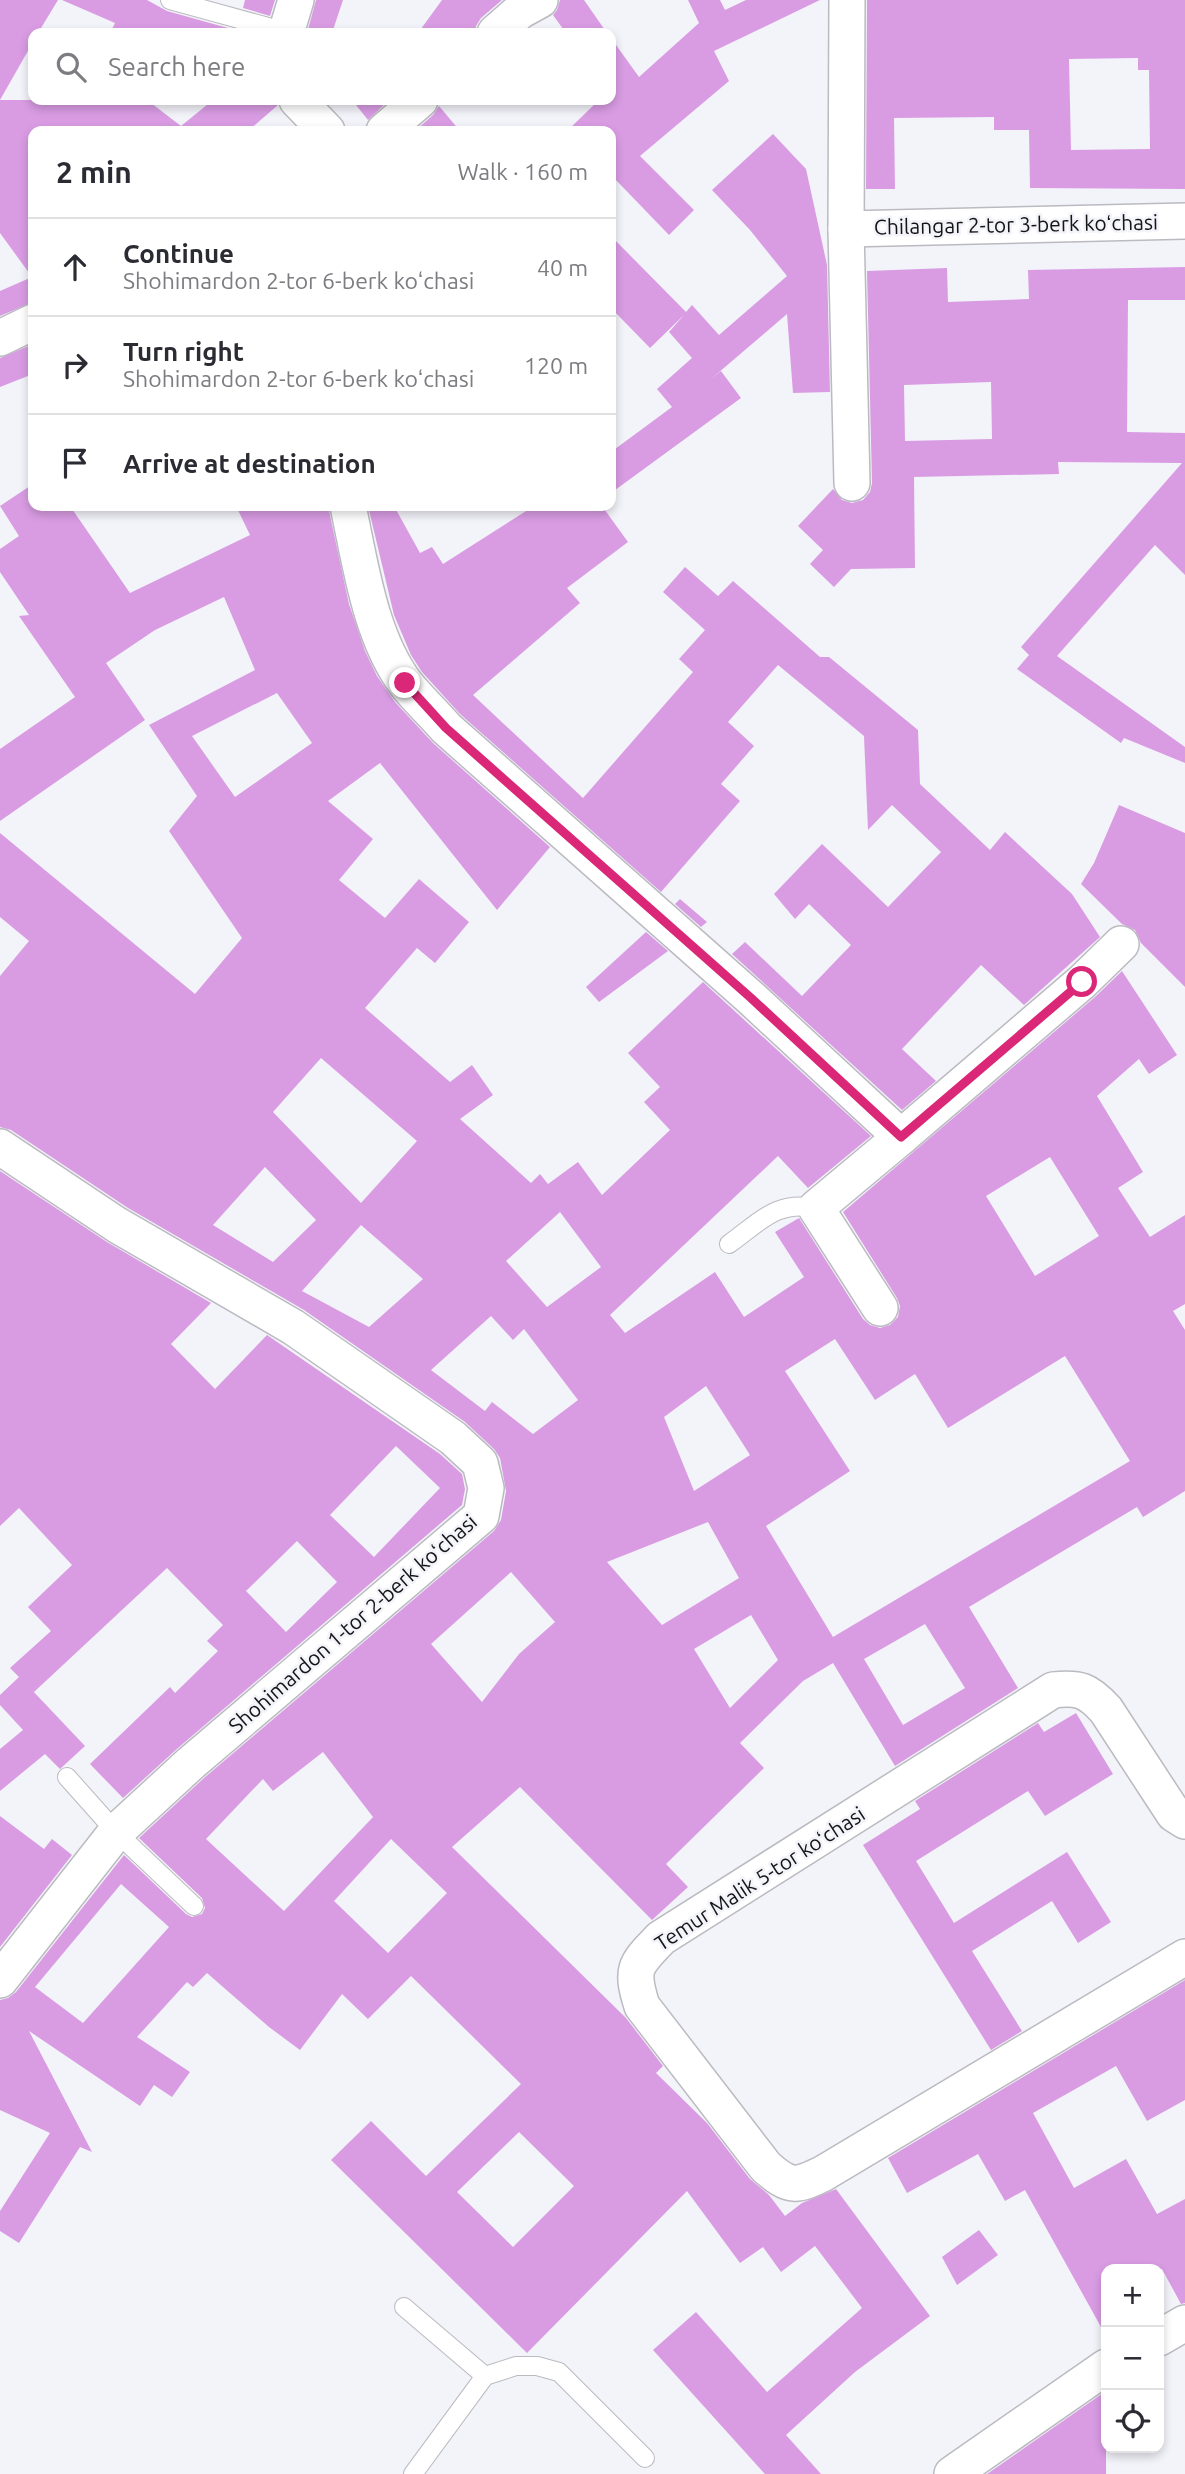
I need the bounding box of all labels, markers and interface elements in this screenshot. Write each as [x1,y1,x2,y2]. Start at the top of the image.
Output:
search box [28,28,616,105]
icon: search [52,48,90,86]
text: Search here [108,52,245,81]
text: 2 min [56,155,132,189]
text: Walk · 160 m [457,159,588,184]
street label: Chilangar 2-tor 3-berk koʻchasi [874,210,1158,238]
text: Continue [123,239,234,268]
icon: ahead [56,248,94,286]
text: 40 m [537,255,588,280]
text: Shohimardon 2-tor 6-berk koʻchasi [123,268,474,293]
text: Turn right [123,337,244,366]
icon: right [56,346,94,384]
text: 120 m [524,353,588,378]
text: Shohimardon 2-tor 6-berk koʻchasi [123,366,474,391]
icon: arrive [56,444,94,482]
text: Arrive at destination [123,449,376,478]
route end [389,667,420,698]
route start [1066,966,1097,997]
street label: Shohimardon 1-tor 2-berk koʻchasi [223,1509,481,1738]
street label: Temur Malik 5-tor koʻchasi [650,1801,869,1955]
map controls [1101,2264,1164,2453]
button: + [1101,2264,1164,2327]
button: − [1101,2327,1164,2390]
button: locate [1101,2390,1164,2453]

